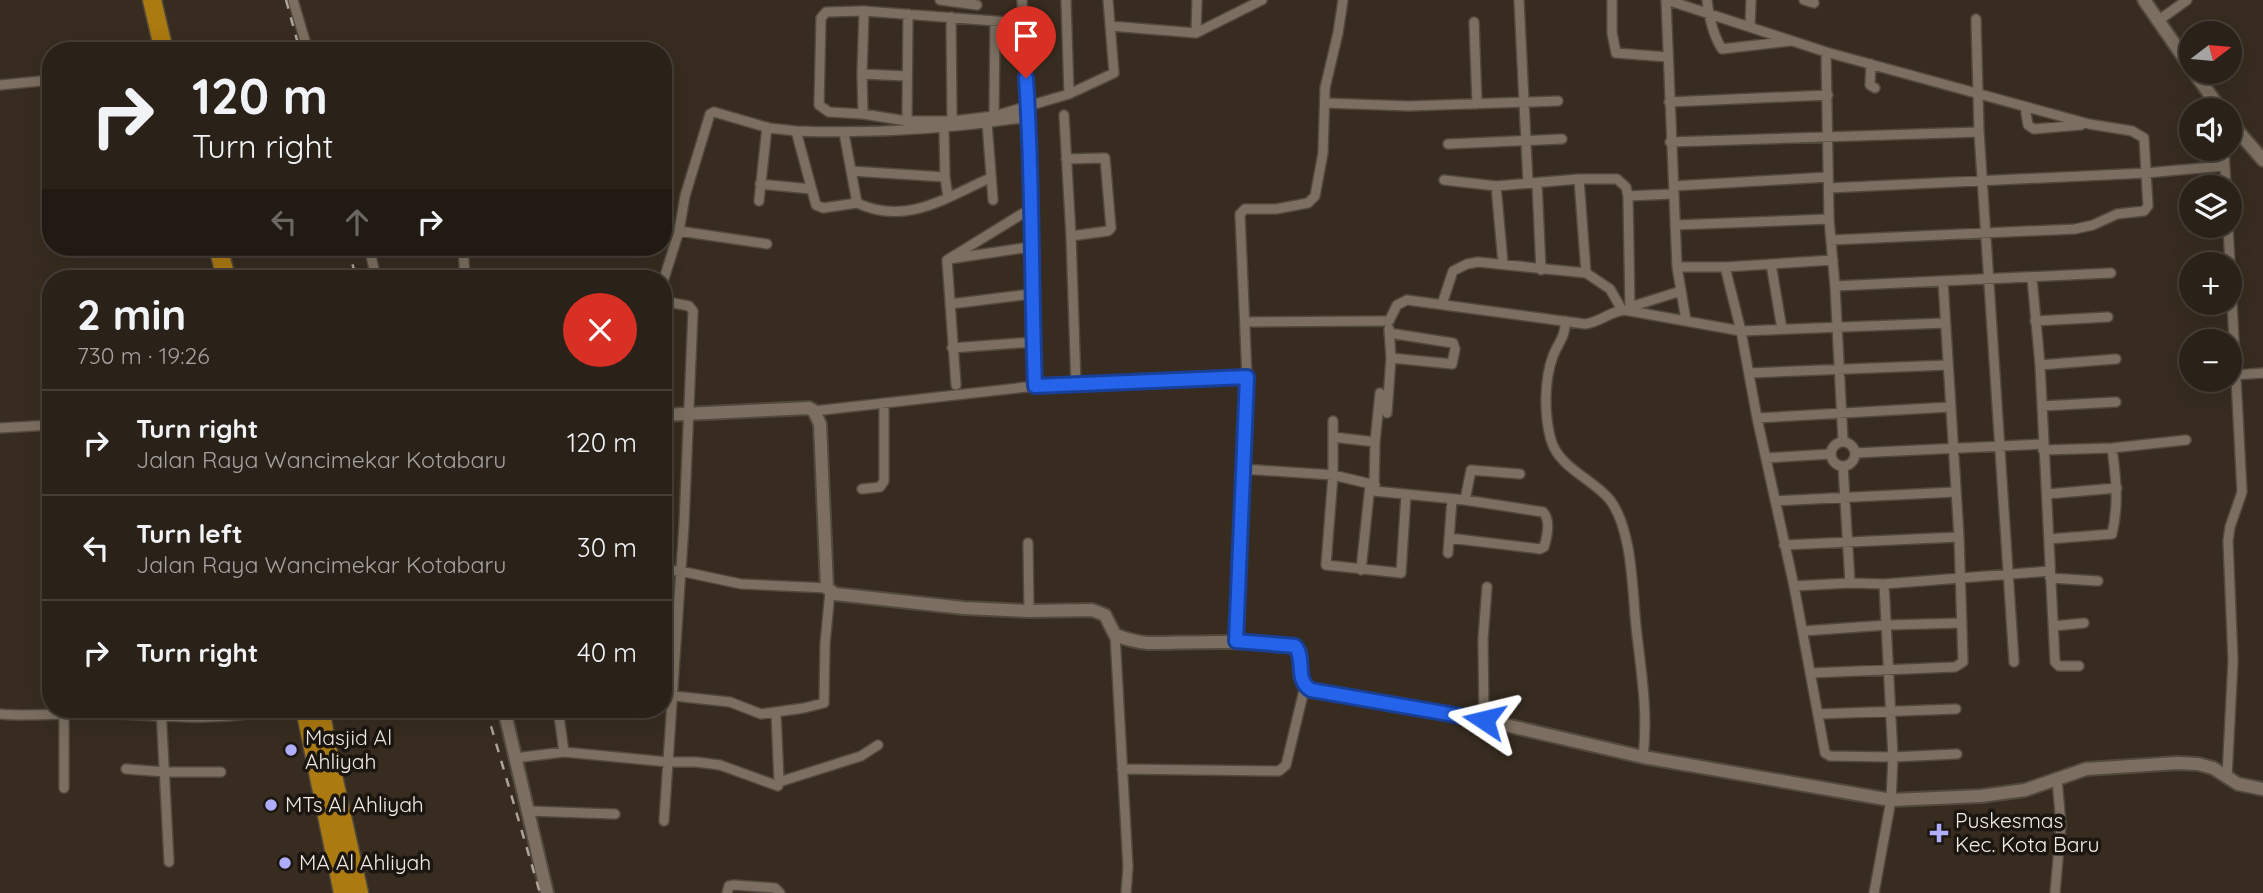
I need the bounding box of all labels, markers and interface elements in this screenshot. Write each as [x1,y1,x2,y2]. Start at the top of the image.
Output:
pin [996,6,1056,78]
icon: arrive [1007,17,1045,55]
north arrow [2179,21,2242,84]
map controls [2179,21,2242,392]
text: 120 m [192,65,328,126]
icon: right [77,70,168,161]
button: sound [2179,98,2242,161]
text: Turn right [192,126,333,166]
button: layers [2179,175,2242,238]
icon: left [265,203,303,241]
icon: ahead [338,203,376,241]
icon: right [411,203,449,241]
button: + [2179,252,2242,315]
text: 2 min [77,288,186,341]
button: close [563,293,637,367]
button: − [2179,329,2242,392]
text: 730 m · 19:26 [77,341,210,370]
text: Turn right [136,412,258,445]
icon: right [77,424,115,462]
text: 120 m [567,426,637,459]
text: Jalan Raya Wancimekar Kotabaru [136,445,506,474]
text: Turn left [136,517,243,550]
icon: left [77,529,115,567]
text: 30 m [577,531,637,564]
text: Jalan Raya Wancimekar Kotabaru [136,550,506,579]
icon: right [77,634,115,672]
text: Turn right [136,636,258,669]
text: 40 m [577,636,637,669]
position arrow [1447,683,1521,757]
place label: Masjid Al Ahliyah [305,724,392,774]
marker: Masjid Al Ahliyah [283,742,299,758]
place label: MTs Al Ahliyah [285,791,424,817]
marker: MTs Al Ahliyah [263,797,279,813]
place label: Puskesmas Kec. Kota Baru [1955,807,2099,857]
marker: Puskesmas Kec. Kota Baru [1929,823,1949,843]
place label: MA Al Ahliyah [299,849,431,875]
marker: MA Al Ahliyah [277,855,293,871]

